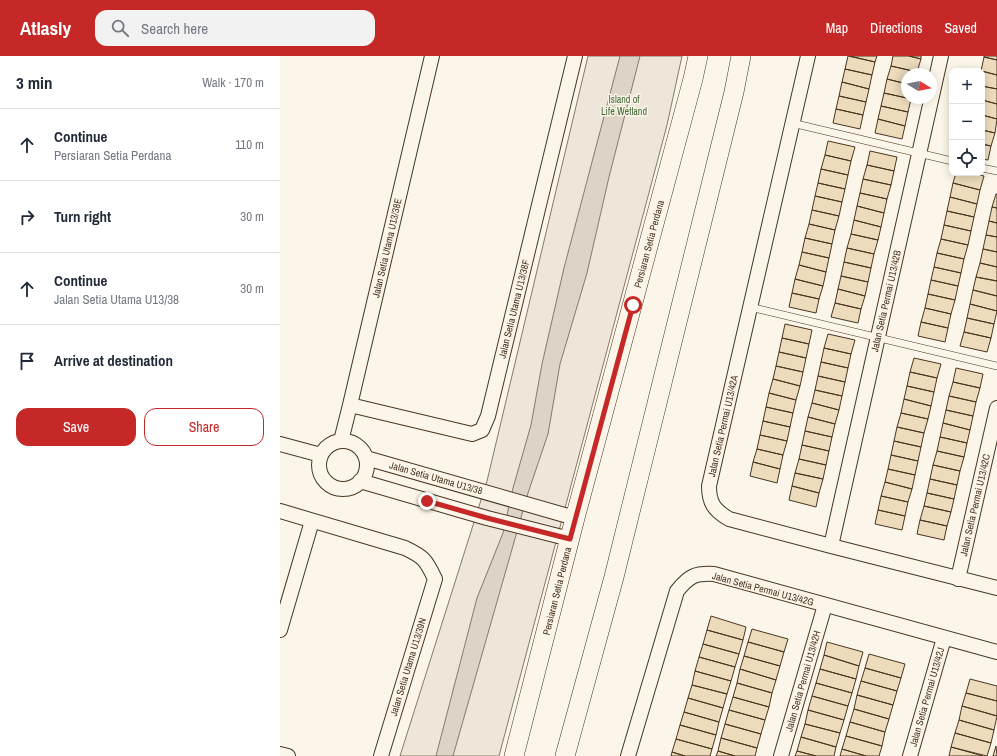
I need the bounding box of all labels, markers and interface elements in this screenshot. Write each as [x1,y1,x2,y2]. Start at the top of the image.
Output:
search box [95,10,375,46]
text: Atlasly [20,15,71,41]
icon: search [109,17,131,39]
text: Search here [141,18,208,39]
text: Map [826,19,848,37]
text: Directions [870,19,922,37]
text: Saved [944,19,977,37]
north arrow [901,68,937,104]
map controls [949,68,985,176]
button: + [949,68,985,104]
text: 3 min [16,71,52,94]
text: Walk · 170 m [202,74,264,91]
park label: Island of Life Wetland [601,93,647,118]
button: − [949,104,985,140]
text: Continue [54,126,107,147]
icon: ahead [16,134,38,156]
text: 110 m [235,136,264,153]
button: locate [949,140,985,176]
text: Persiaran Setia Perdana [54,147,171,164]
street label: Jalan Setia Utama U13/38E [369,197,405,299]
street label: Persiaran Setia Perdana [631,198,667,289]
icon: right [16,206,38,228]
text: Turn right [54,206,111,227]
text: 30 m [240,208,264,225]
street label: Jalan Setia Permai U13/42B [868,248,904,353]
street label: Jalan Setia Utama U13/38F [495,258,533,360]
text: Continue [54,270,107,291]
icon: ahead [16,278,38,300]
text: 30 m [240,280,264,297]
text: Jalan Setia Utama U13/38 [54,291,179,308]
route start [624,296,642,314]
icon: arrive [16,350,38,372]
text: Arrive at destination [54,350,173,371]
street label: Jalan Setia Permai U13/42A [705,373,741,478]
button: Save [16,408,136,446]
button: Share [144,408,264,446]
street label: Jalan Setia Permai U13/42C [957,453,993,557]
street label: Jalan Setia Utama U13/38 [388,458,484,498]
route end [418,492,436,510]
street label: Persiaran Setia Perdana [540,545,574,636]
street label: Jalan Setia Permai U13/42G [711,569,815,609]
street label: Jalan Setia Utama U13/39N [387,616,429,718]
street label: Jalan Setia Permai U13/42H [782,629,824,733]
street label: Jalan Setia Permai U13/42J [907,646,947,748]

